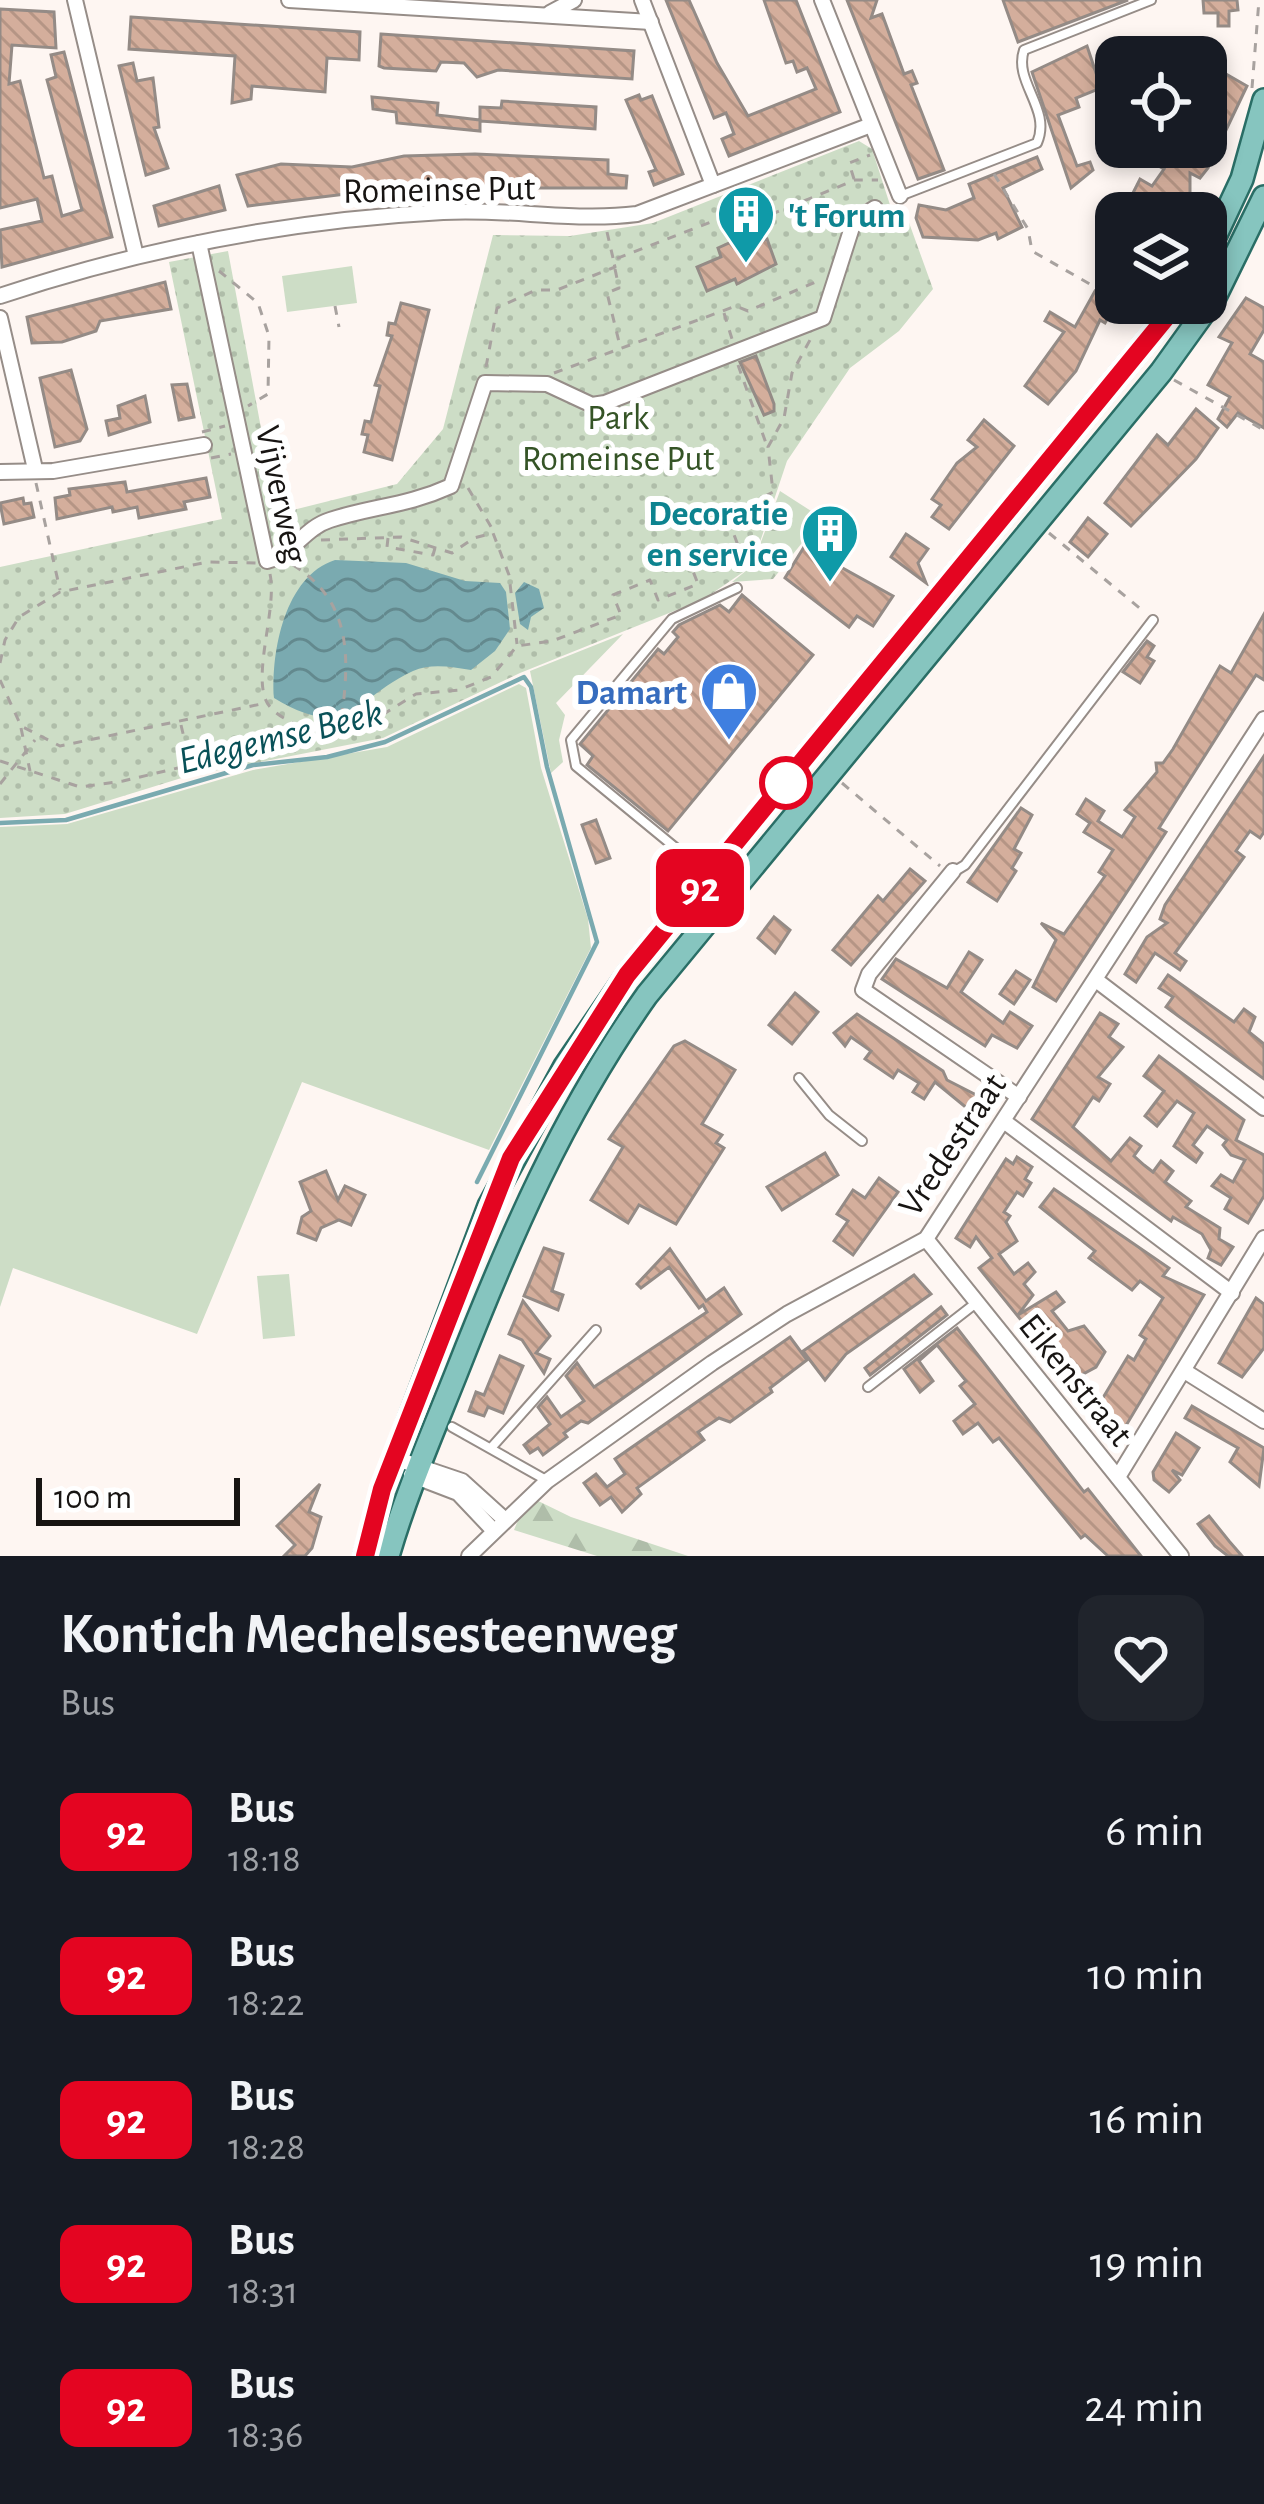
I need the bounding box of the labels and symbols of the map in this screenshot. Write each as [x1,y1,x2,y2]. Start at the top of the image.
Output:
street label: Romeinse Put [342,170,536,210]
building icon: 't Forum [715,183,777,265]
place label: 't Forum [788,198,906,234]
park label: Park Romeinse Put [522,400,715,477]
street label: Vijverweg [249,422,313,567]
place label: Decoratie en service [647,496,788,573]
building icon: Decoratie en service [799,502,861,584]
shop icon: Damart [698,660,760,742]
place label: Damart [575,675,687,711]
water label: Edegemse Beek [175,693,387,782]
unlabelled marker [761,758,811,808]
line badge: 92 [646,849,754,927]
street label: Vredestraat [892,1067,1013,1223]
street label: Eikenstraat [1012,1308,1139,1453]
scale bar [36,1472,240,1525]

